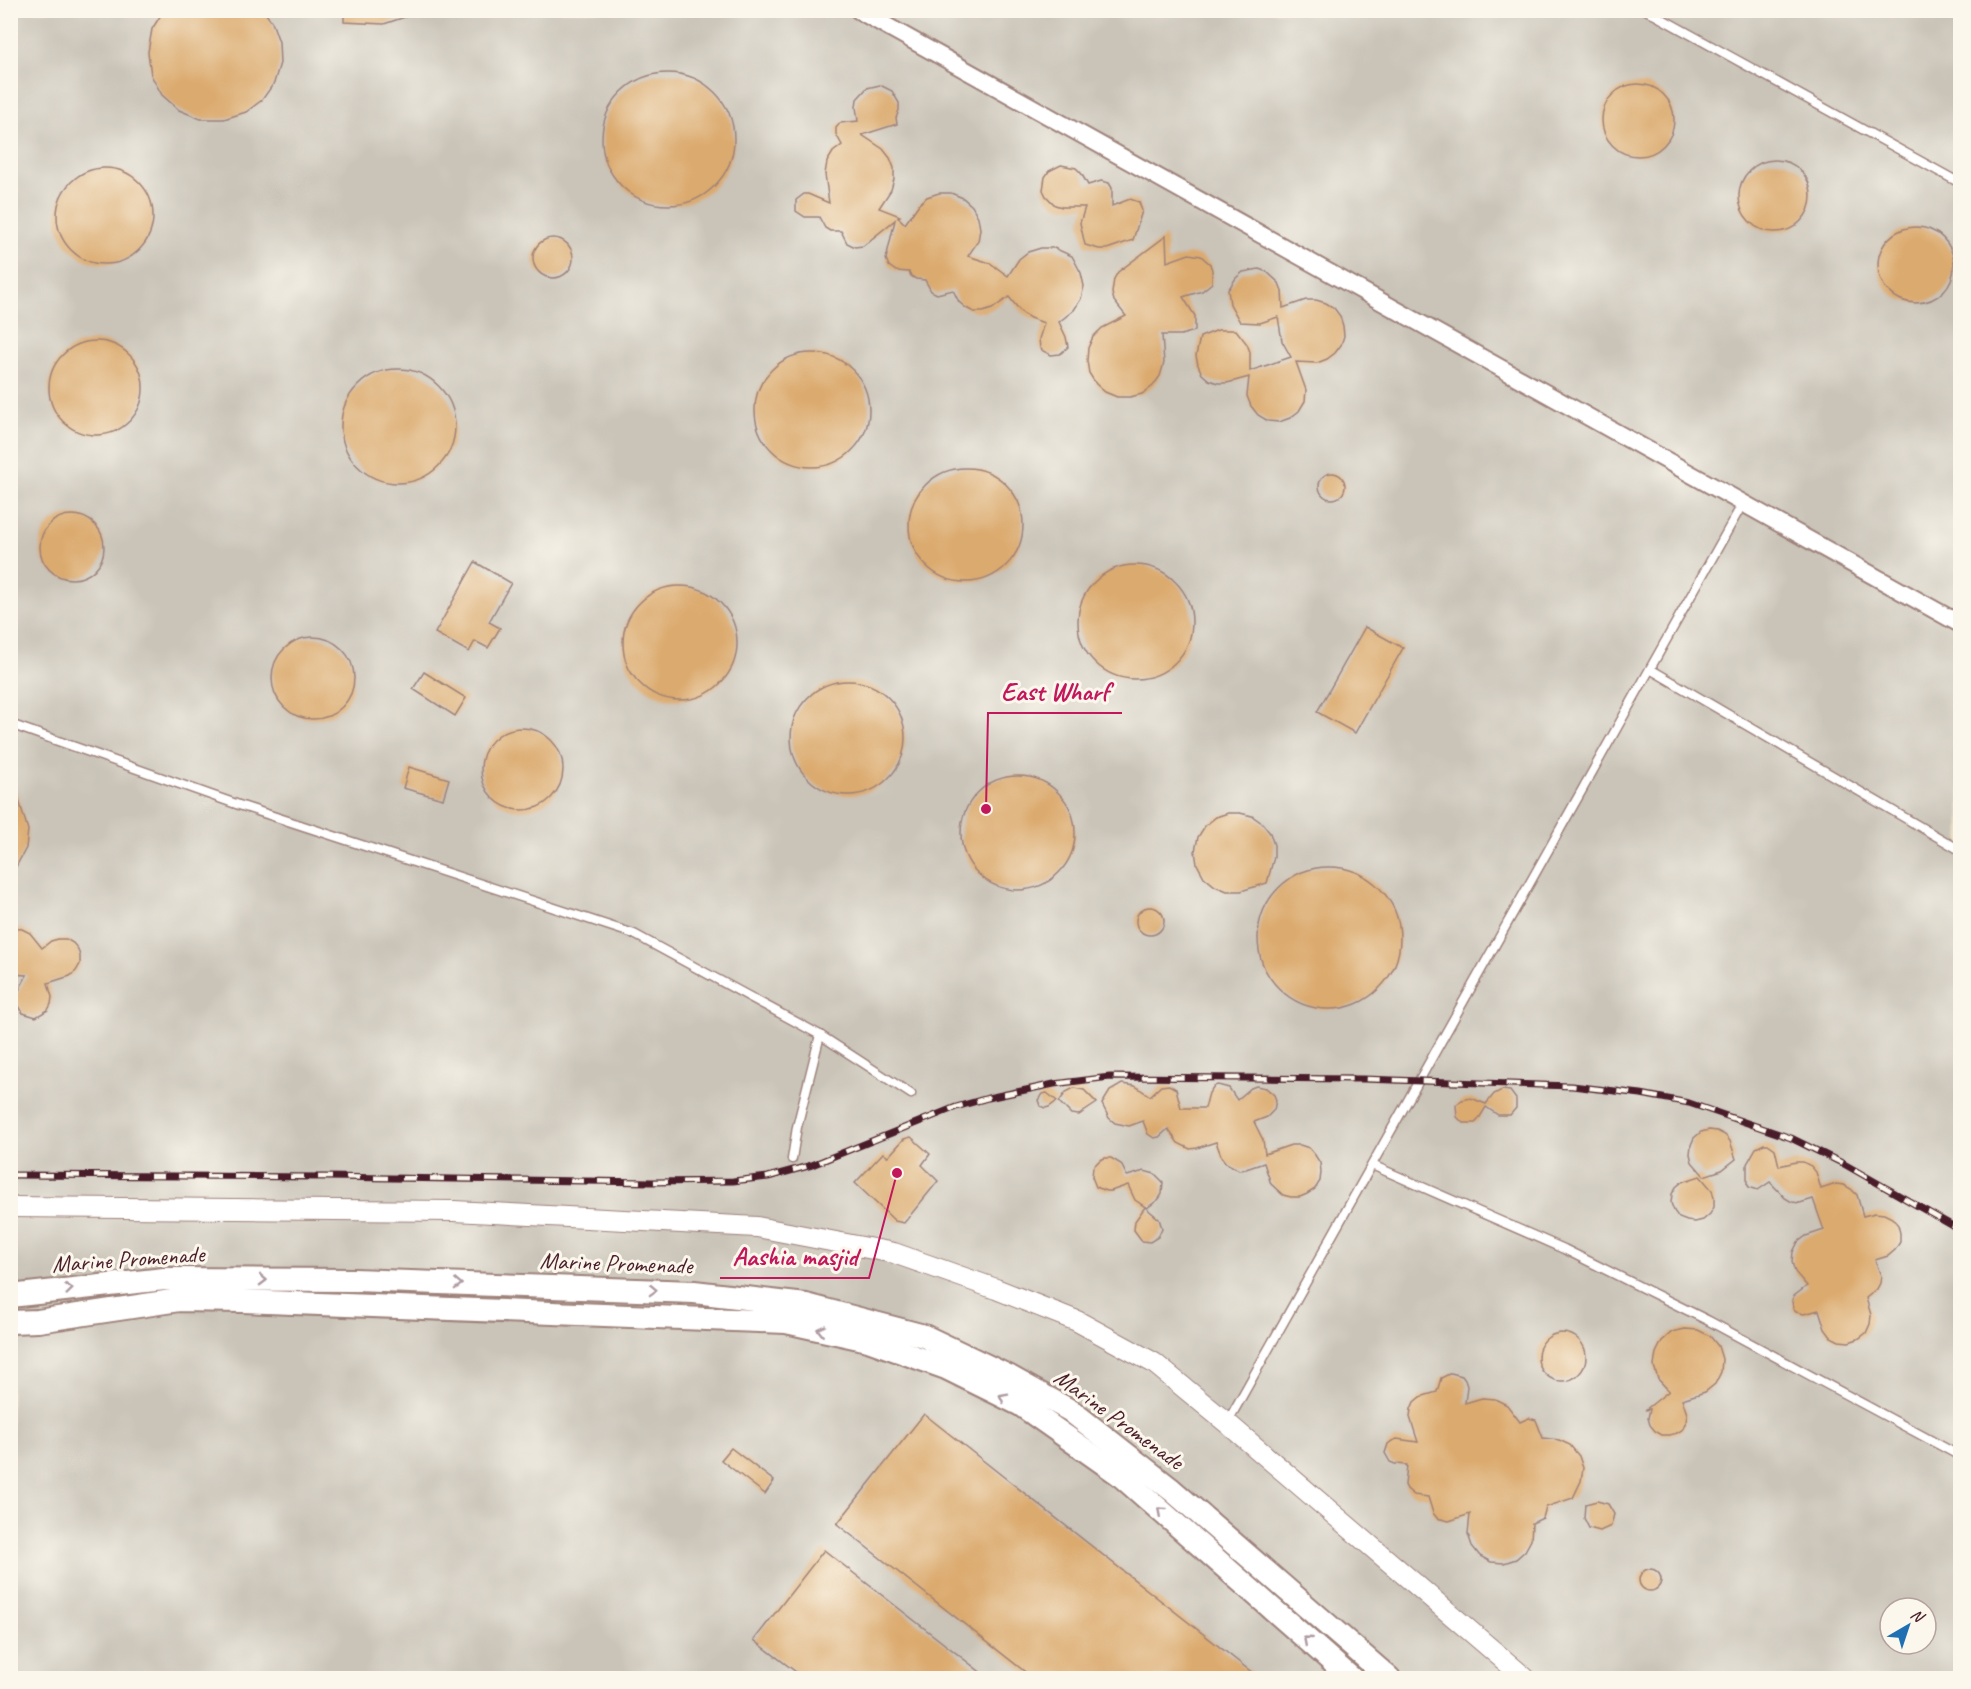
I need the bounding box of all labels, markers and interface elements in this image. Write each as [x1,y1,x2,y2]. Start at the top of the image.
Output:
callout: East Wharf [988,669,1122,713]
text: East Wharf [1001,675,1115,708]
callout: Aashia masjid [720,1234,869,1278]
street label: Marine Promenade [51,1239,207,1279]
text: Aashia masjid [733,1240,862,1273]
street label: Marine Promenade [539,1245,695,1281]
one-way arrow [259,1273,268,1286]
one-way arrow [453,1277,462,1290]
one-way arrow [64,1284,73,1296]
one-way arrow [648,1284,657,1297]
one-way arrow [816,1324,826,1337]
street label: Marine Promenade [1048,1362,1191,1477]
one-way arrow [999,1392,1010,1404]
one-way arrow [1157,1507,1168,1518]
north arrow [1878,1596,1938,1656]
text: N [1907,1604,1929,1628]
one-way arrow [1303,1636,1314,1647]

